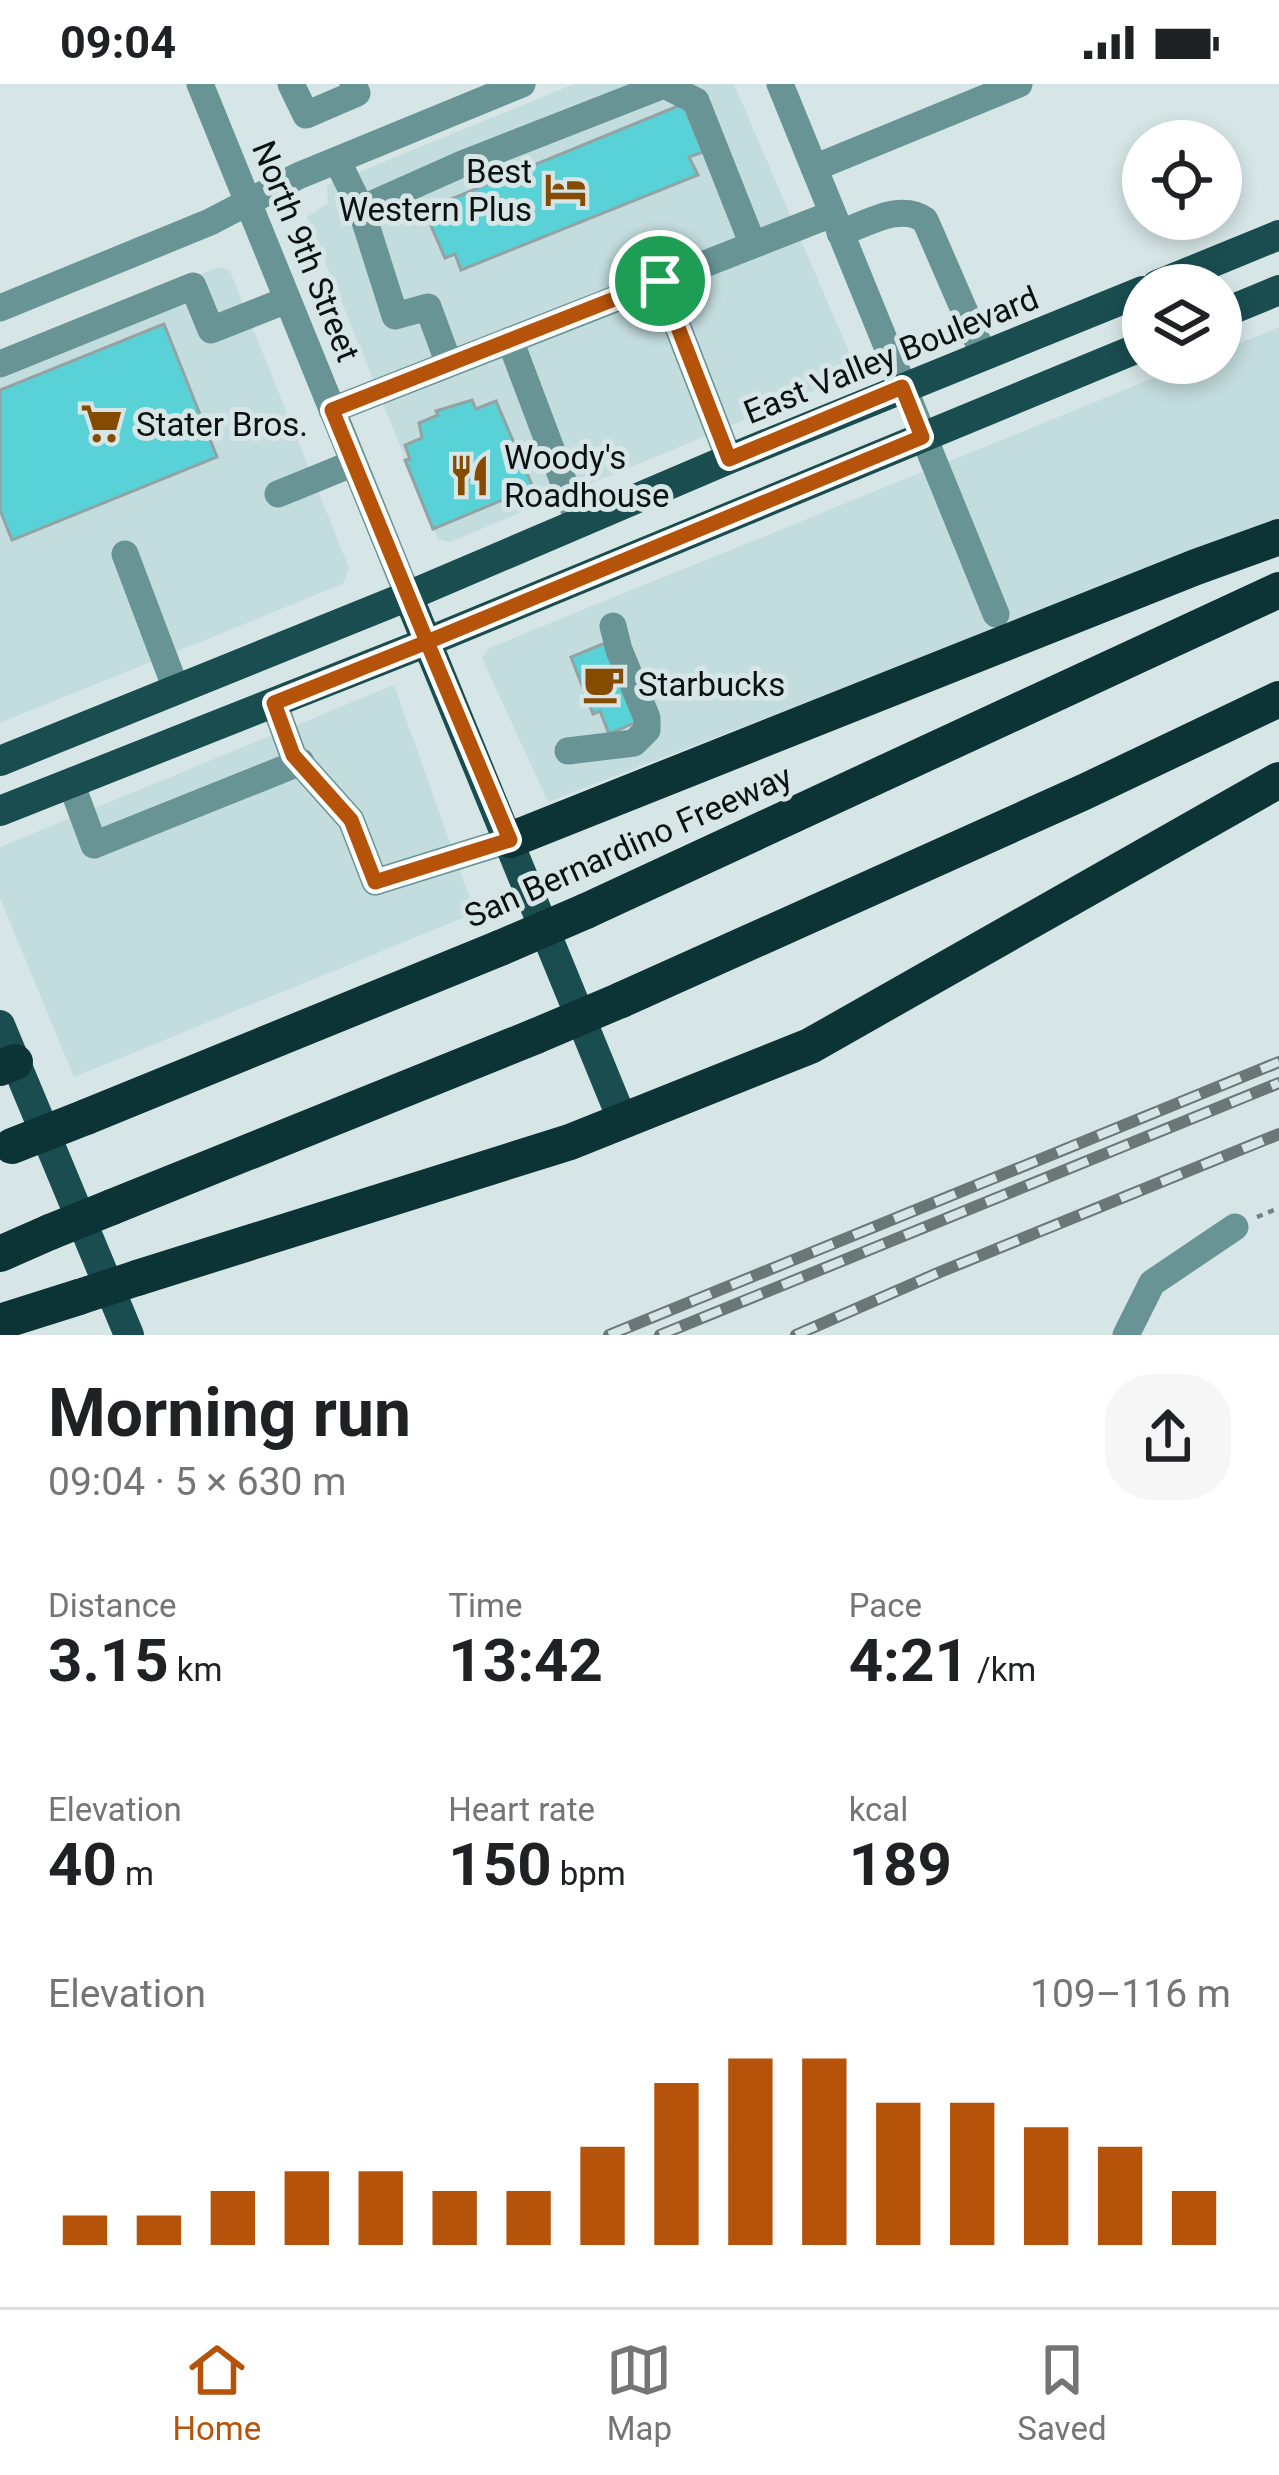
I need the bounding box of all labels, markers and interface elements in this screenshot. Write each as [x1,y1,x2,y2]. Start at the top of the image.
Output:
text: 09:04 [60,16,176,69]
map controls [1122,120,1242,384]
button: locate [1122,120,1242,240]
street label: North 9th Street [244,135,368,367]
place label: Best Western Plus [339,152,532,229]
hotel icon: Best Western Plus [543,167,589,213]
pin [609,230,711,332]
icon: arrive [627,248,693,314]
button: layers [1122,264,1242,384]
street label: East Valley Boulevard [738,278,1044,432]
supermarket icon: Stater Bros. [79,401,125,447]
place label: Stater Bros. [136,405,308,444]
place label: Woody's Roadhouse [504,438,669,515]
restaurant icon: Woody's Roadhouse [447,453,493,499]
cafe icon: Starbucks [581,661,627,707]
place label: Starbucks [638,665,785,704]
street label: San Bernardino Freeway [458,756,798,936]
button: share [1105,1374,1231,1500]
text: Morning run [48,1375,411,1452]
text: 09:04 · 5 × 630 m [48,1459,346,1505]
text: Distance [48,1586,176,1625]
text: Time [448,1586,522,1625]
text: Pace [849,1586,922,1625]
text: 3.15 [48,1625,169,1696]
text: 13:42 [448,1625,603,1696]
text: 4:21 [849,1625,969,1696]
text: km [169,1650,223,1689]
text: /km [969,1650,1036,1689]
text: Elevation [48,1790,182,1829]
text: Heart rate [448,1790,595,1829]
text: kcal [849,1790,908,1829]
text: 40 [48,1829,117,1900]
text: 150 [448,1829,552,1900]
text: 189 [849,1829,952,1900]
text: m [117,1854,154,1893]
text: bpm [552,1854,626,1893]
text: Elevation [48,1971,206,2017]
text: 109–116 m [1030,1971,1231,2017]
tab: Home [173,2337,261,2448]
tab: Map [606,2337,672,2448]
tab: Saved [1017,2337,1107,2448]

